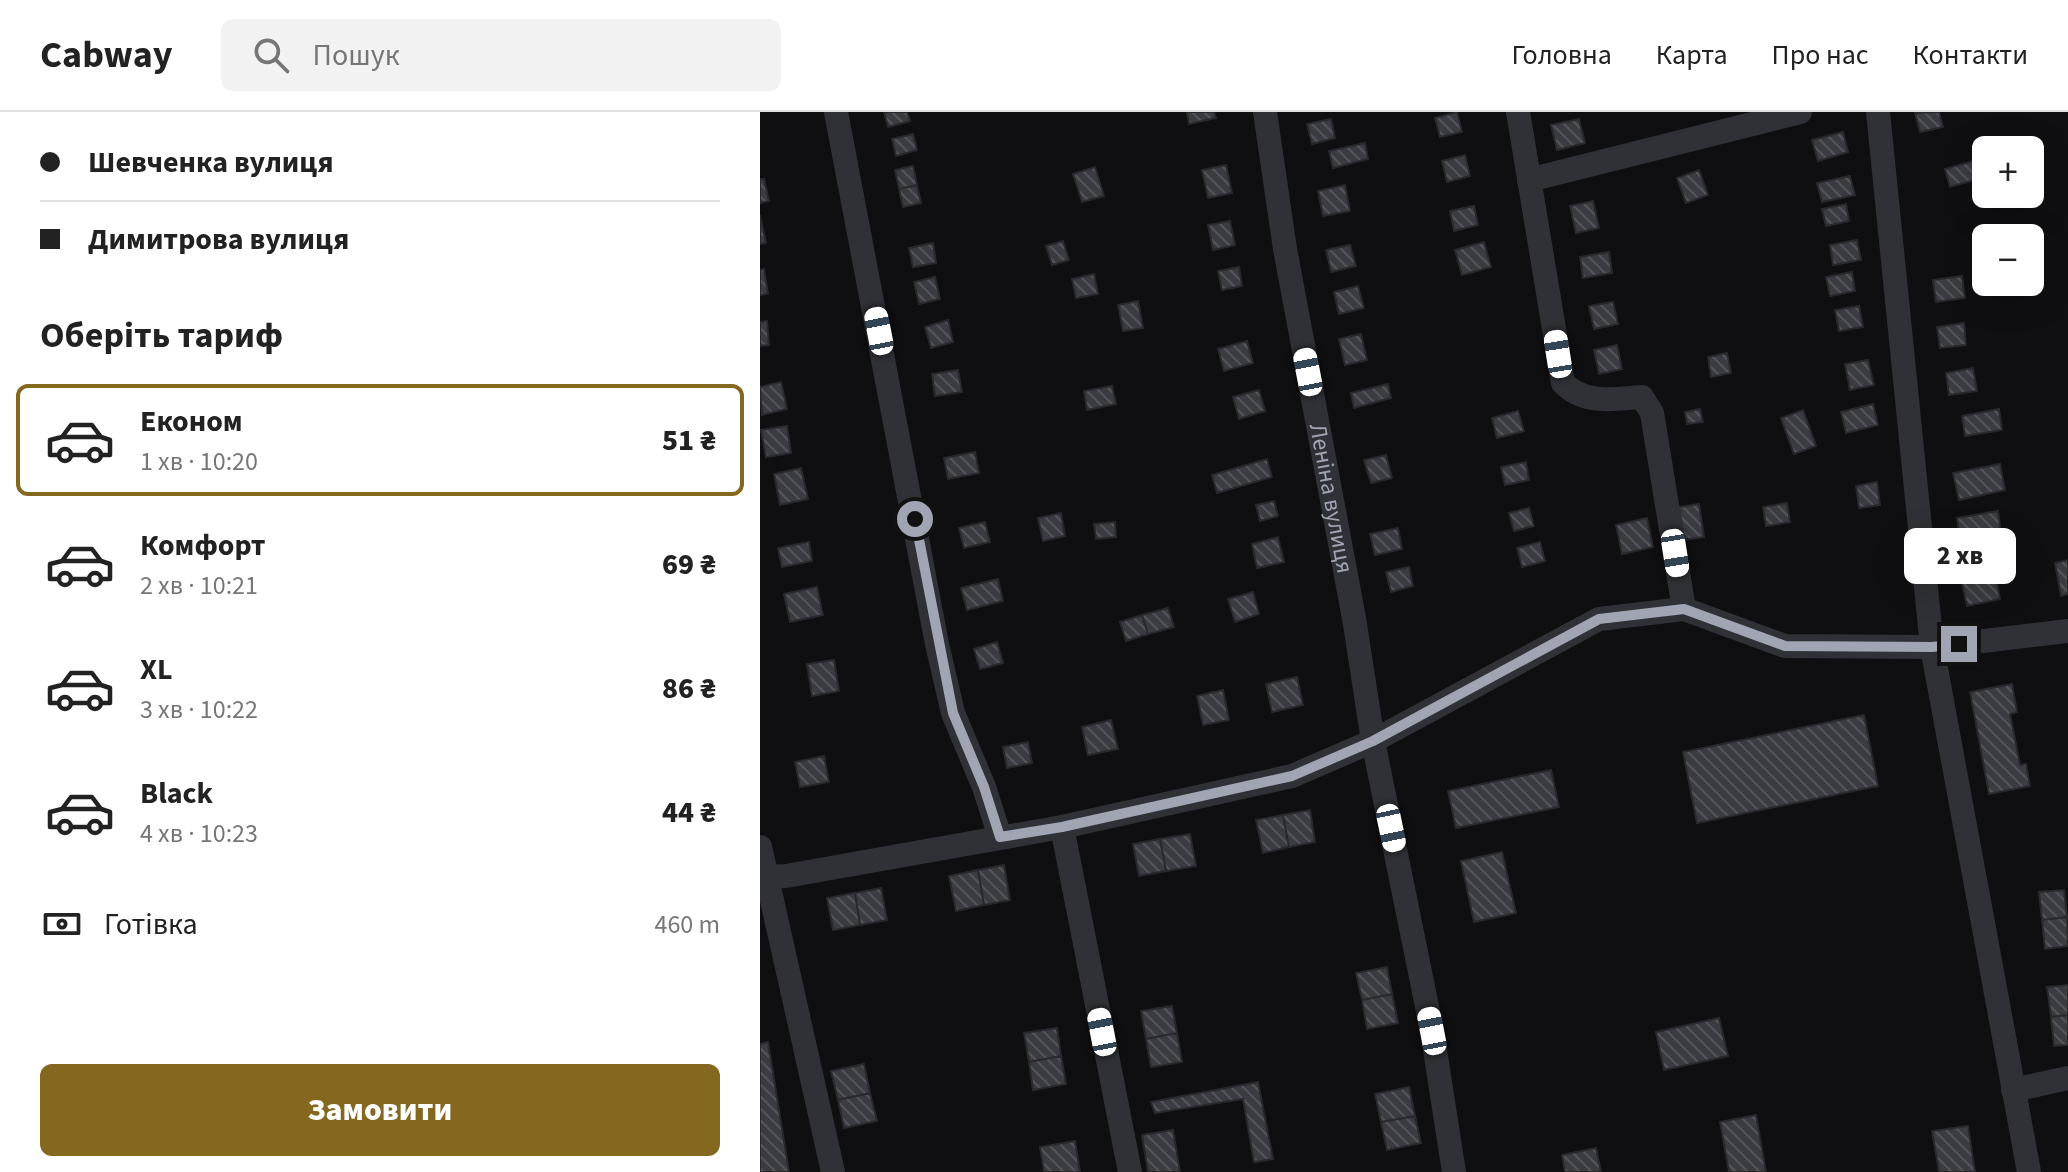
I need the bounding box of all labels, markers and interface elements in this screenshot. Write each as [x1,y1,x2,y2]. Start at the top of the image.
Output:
search box [221,19,781,91]
text: Cabway [40,28,173,82]
icon: search [249,33,293,77]
text: Пошук [313,34,400,77]
text: Головна [1512,35,1612,75]
text: Карта [1656,35,1728,75]
text: Про нас [1772,35,1869,75]
text: Контакти [1913,35,2028,75]
map controls [1972,136,2044,296]
button: + [1972,136,2044,208]
text: Шевченка вулиця [88,141,334,184]
text: Димитрова вулиця [88,218,349,261]
button: − [1972,224,2044,296]
car [863,305,895,357]
text: Оберіть тариф [40,310,283,361]
car [1542,328,1574,380]
car [1292,346,1324,398]
text: Економ [140,400,243,443]
icon: car [44,404,116,476]
text: 51 ₴ [662,419,716,462]
street label: Леніна вулиця [1300,420,1362,576]
text: 1 хв · 10:20 [140,443,258,480]
route start [897,501,933,537]
text: Комфорт [140,524,266,567]
car [1659,527,1691,579]
icon: car [44,528,116,600]
callout: 2 хв [1903,528,2015,584]
text: 2 хв [1937,537,1983,574]
text: 69 ₴ [662,543,716,586]
text: 2 хв · 10:21 [140,567,258,604]
route end [1941,626,1977,662]
text: XL [140,648,173,691]
icon: car [44,652,116,724]
text: 86 ₴ [662,667,716,710]
text: 3 хв · 10:22 [140,691,258,728]
text: Black [140,772,213,815]
icon: car [44,776,116,848]
text: 44 ₴ [662,791,716,834]
car [1374,802,1408,854]
text: 4 хв · 10:23 [140,815,258,852]
icon: cash [40,902,84,946]
text: Готівка [104,903,198,946]
text: 460 m [654,906,720,943]
car [1416,1005,1448,1057]
car [1086,1006,1118,1058]
button: Замовити [40,1064,720,1156]

